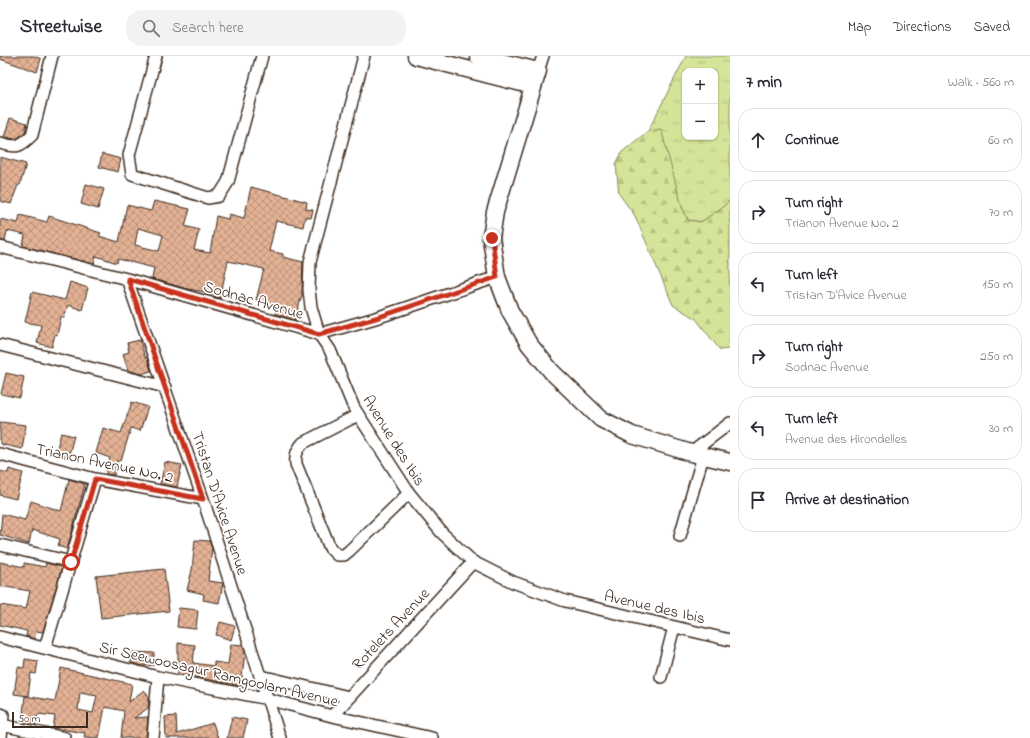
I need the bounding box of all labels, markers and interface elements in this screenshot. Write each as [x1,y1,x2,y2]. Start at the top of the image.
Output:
search box [126,10,406,46]
text: Streetwise [20,14,102,41]
icon: search [140,17,162,39]
text: Search here [172,17,244,39]
text: Map [848,17,871,38]
text: Directions [893,17,951,38]
text: Saved [973,17,1010,38]
map controls [682,68,718,140]
button: + [682,68,718,104]
text: 7 min [746,70,782,95]
text: Walk · 560 m [948,73,1014,92]
button: − [682,104,718,140]
icon: ahead [747,129,769,151]
text: Continue [785,129,839,151]
text: 60 m [988,131,1013,150]
text: Turn right [785,192,843,214]
icon: right [747,201,769,223]
text: 70 m [989,203,1013,222]
text: Trianon Avenue No. 2 [785,214,899,233]
route end [483,229,501,247]
text: Turn left [785,264,838,286]
icon: left [747,273,769,295]
street label: Sodnac Avenue [201,275,307,327]
text: 150 m [982,275,1013,294]
text: Tristan D'Avice Avenue [785,286,906,305]
text: Turn right [785,336,843,358]
icon: right [747,345,769,367]
text: 250 m [980,347,1013,366]
text: Sodnac Avenue [785,358,869,377]
street label: Avenue des Ibis [356,391,431,491]
text: Turn left [785,408,838,430]
icon: left [747,417,769,439]
text: 30 m [989,419,1013,438]
street label: Tristan D'Avice Avenue [185,429,254,579]
text: Avenue des Hirondelles [785,430,907,449]
street label: Trianon Avenue No. 2 [34,438,176,490]
icon: arrive [747,489,769,511]
text: Arrive at destination [785,489,909,511]
route start [62,553,80,571]
street label: Rotelets Avenue [347,582,437,676]
street label: Avenue des Ibis [601,585,708,631]
street label: Sir Seewoosagur Ramgoolam Avenue [97,636,341,714]
scale bar [12,710,88,729]
text: 50 m [18,711,40,727]

